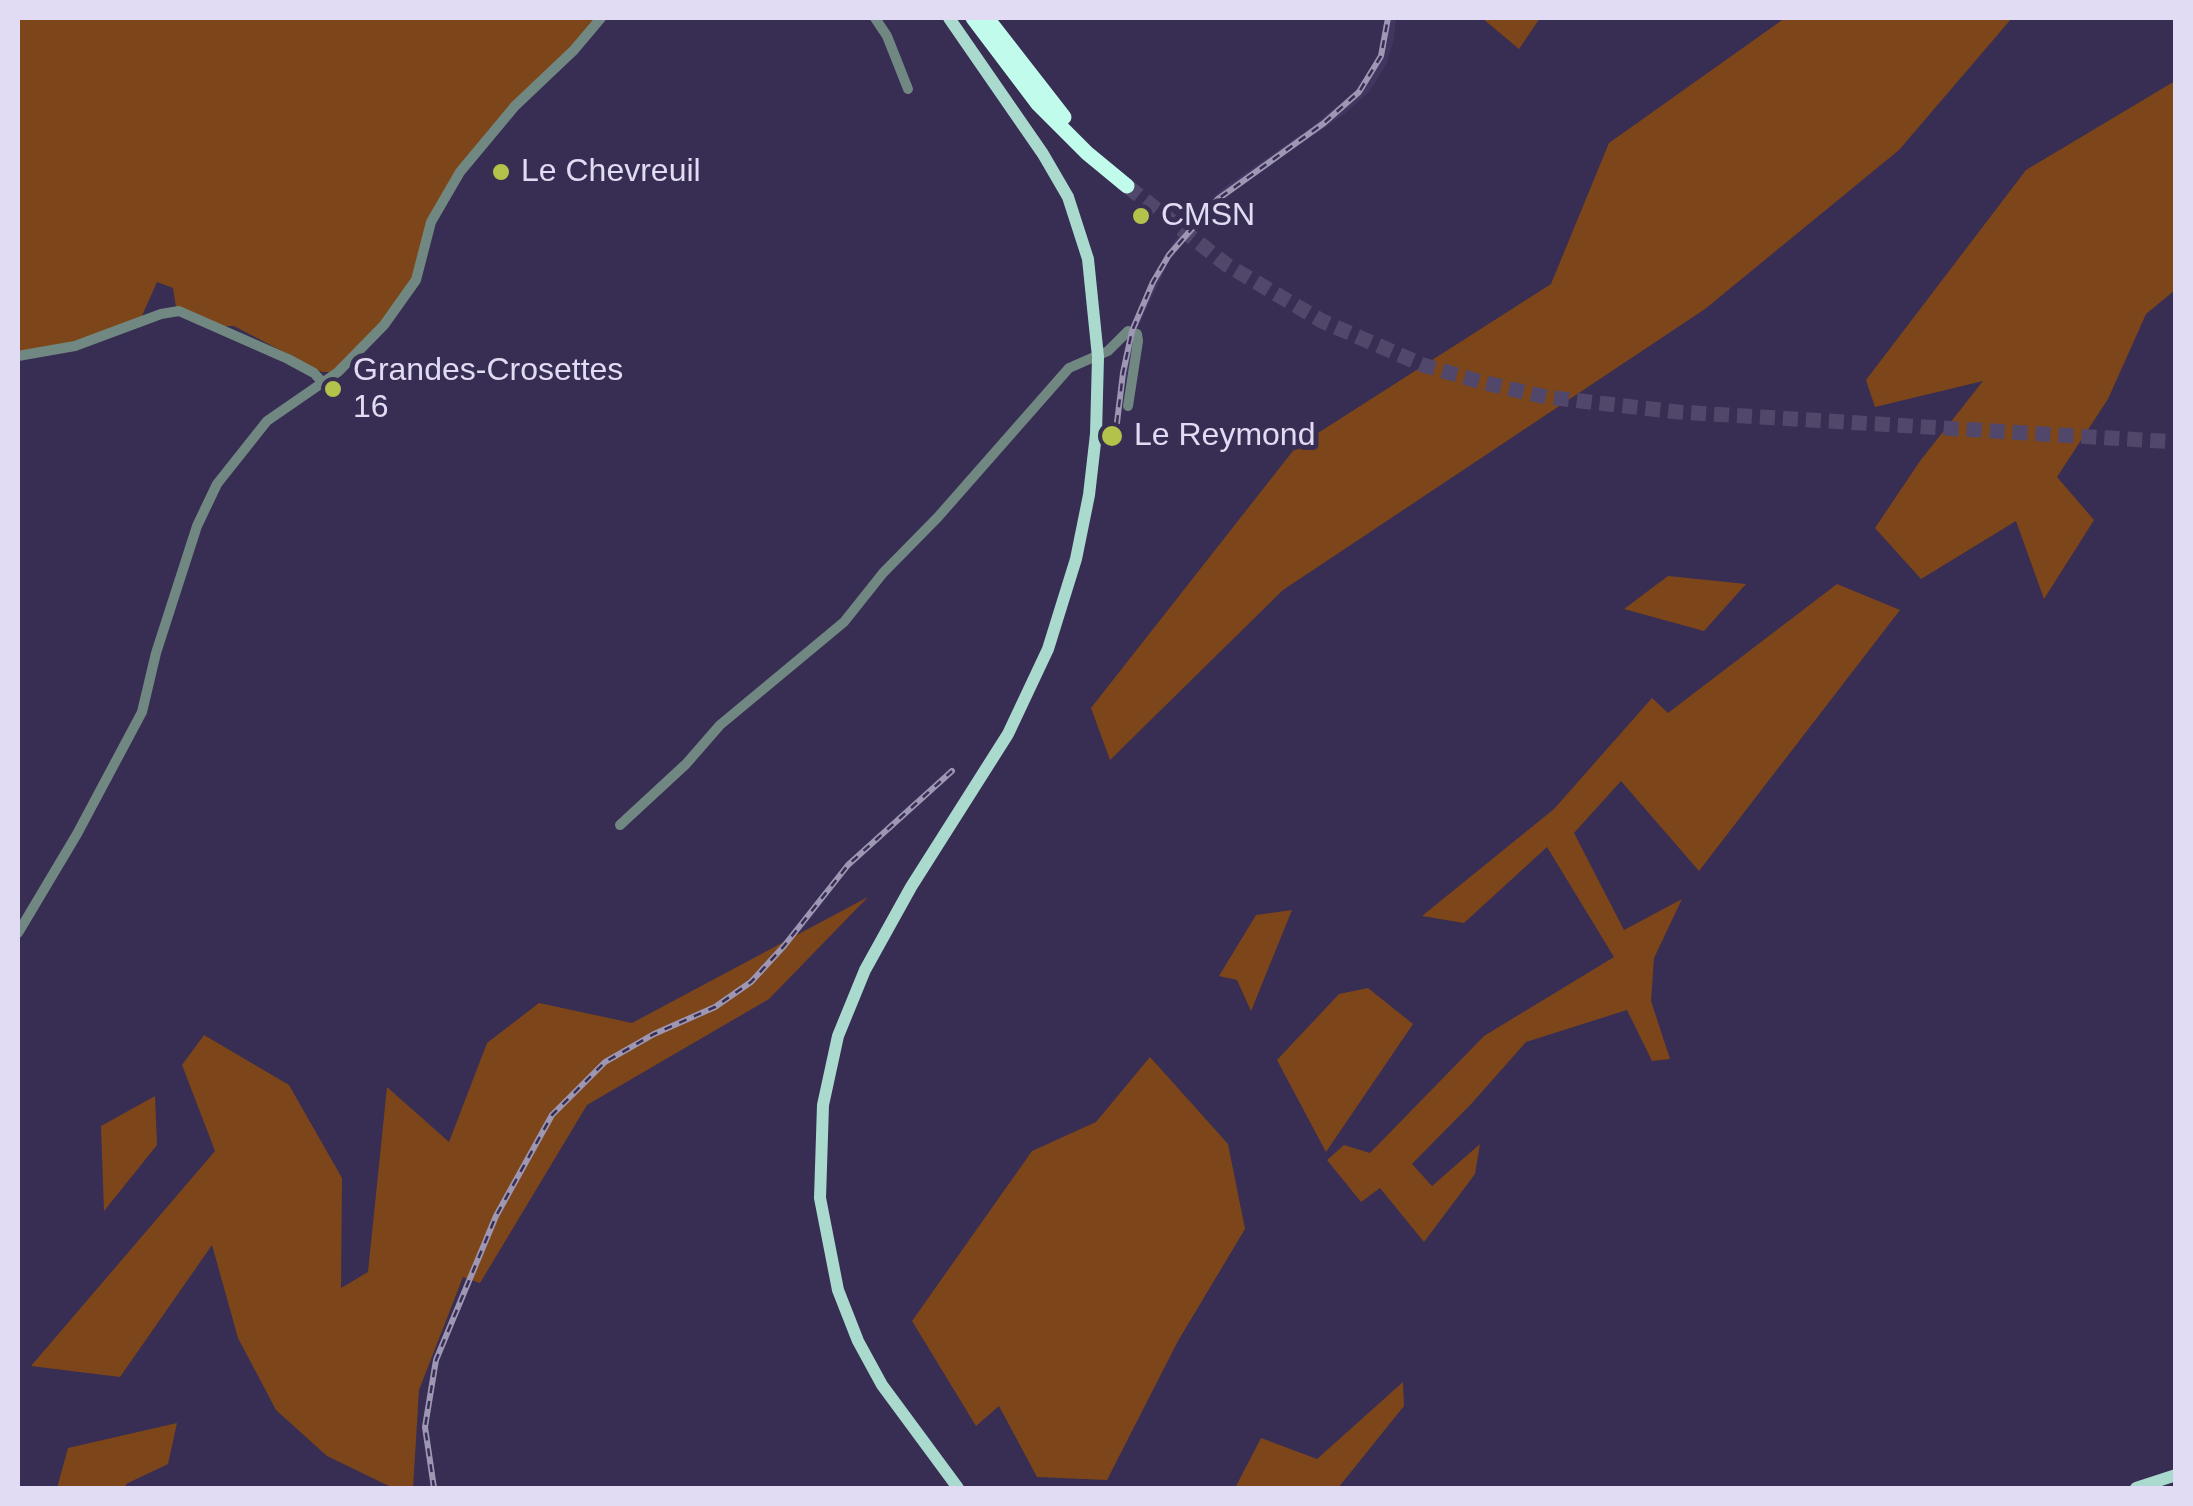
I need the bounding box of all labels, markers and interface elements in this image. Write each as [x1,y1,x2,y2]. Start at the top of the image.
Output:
place label: Le Chevreuil [521,153,701,191]
marker: Le Chevreuil [490,161,512,183]
place label: CMSN [1161,197,1255,235]
marker: CMSN [1130,205,1152,227]
place label: Grandes-Crosettes 16 [353,352,623,427]
marker: Grandes-Crosettes 16 [322,378,344,400]
place label: Le Reymond [1134,417,1315,455]
marker: Le Reymond [1099,423,1125,449]

